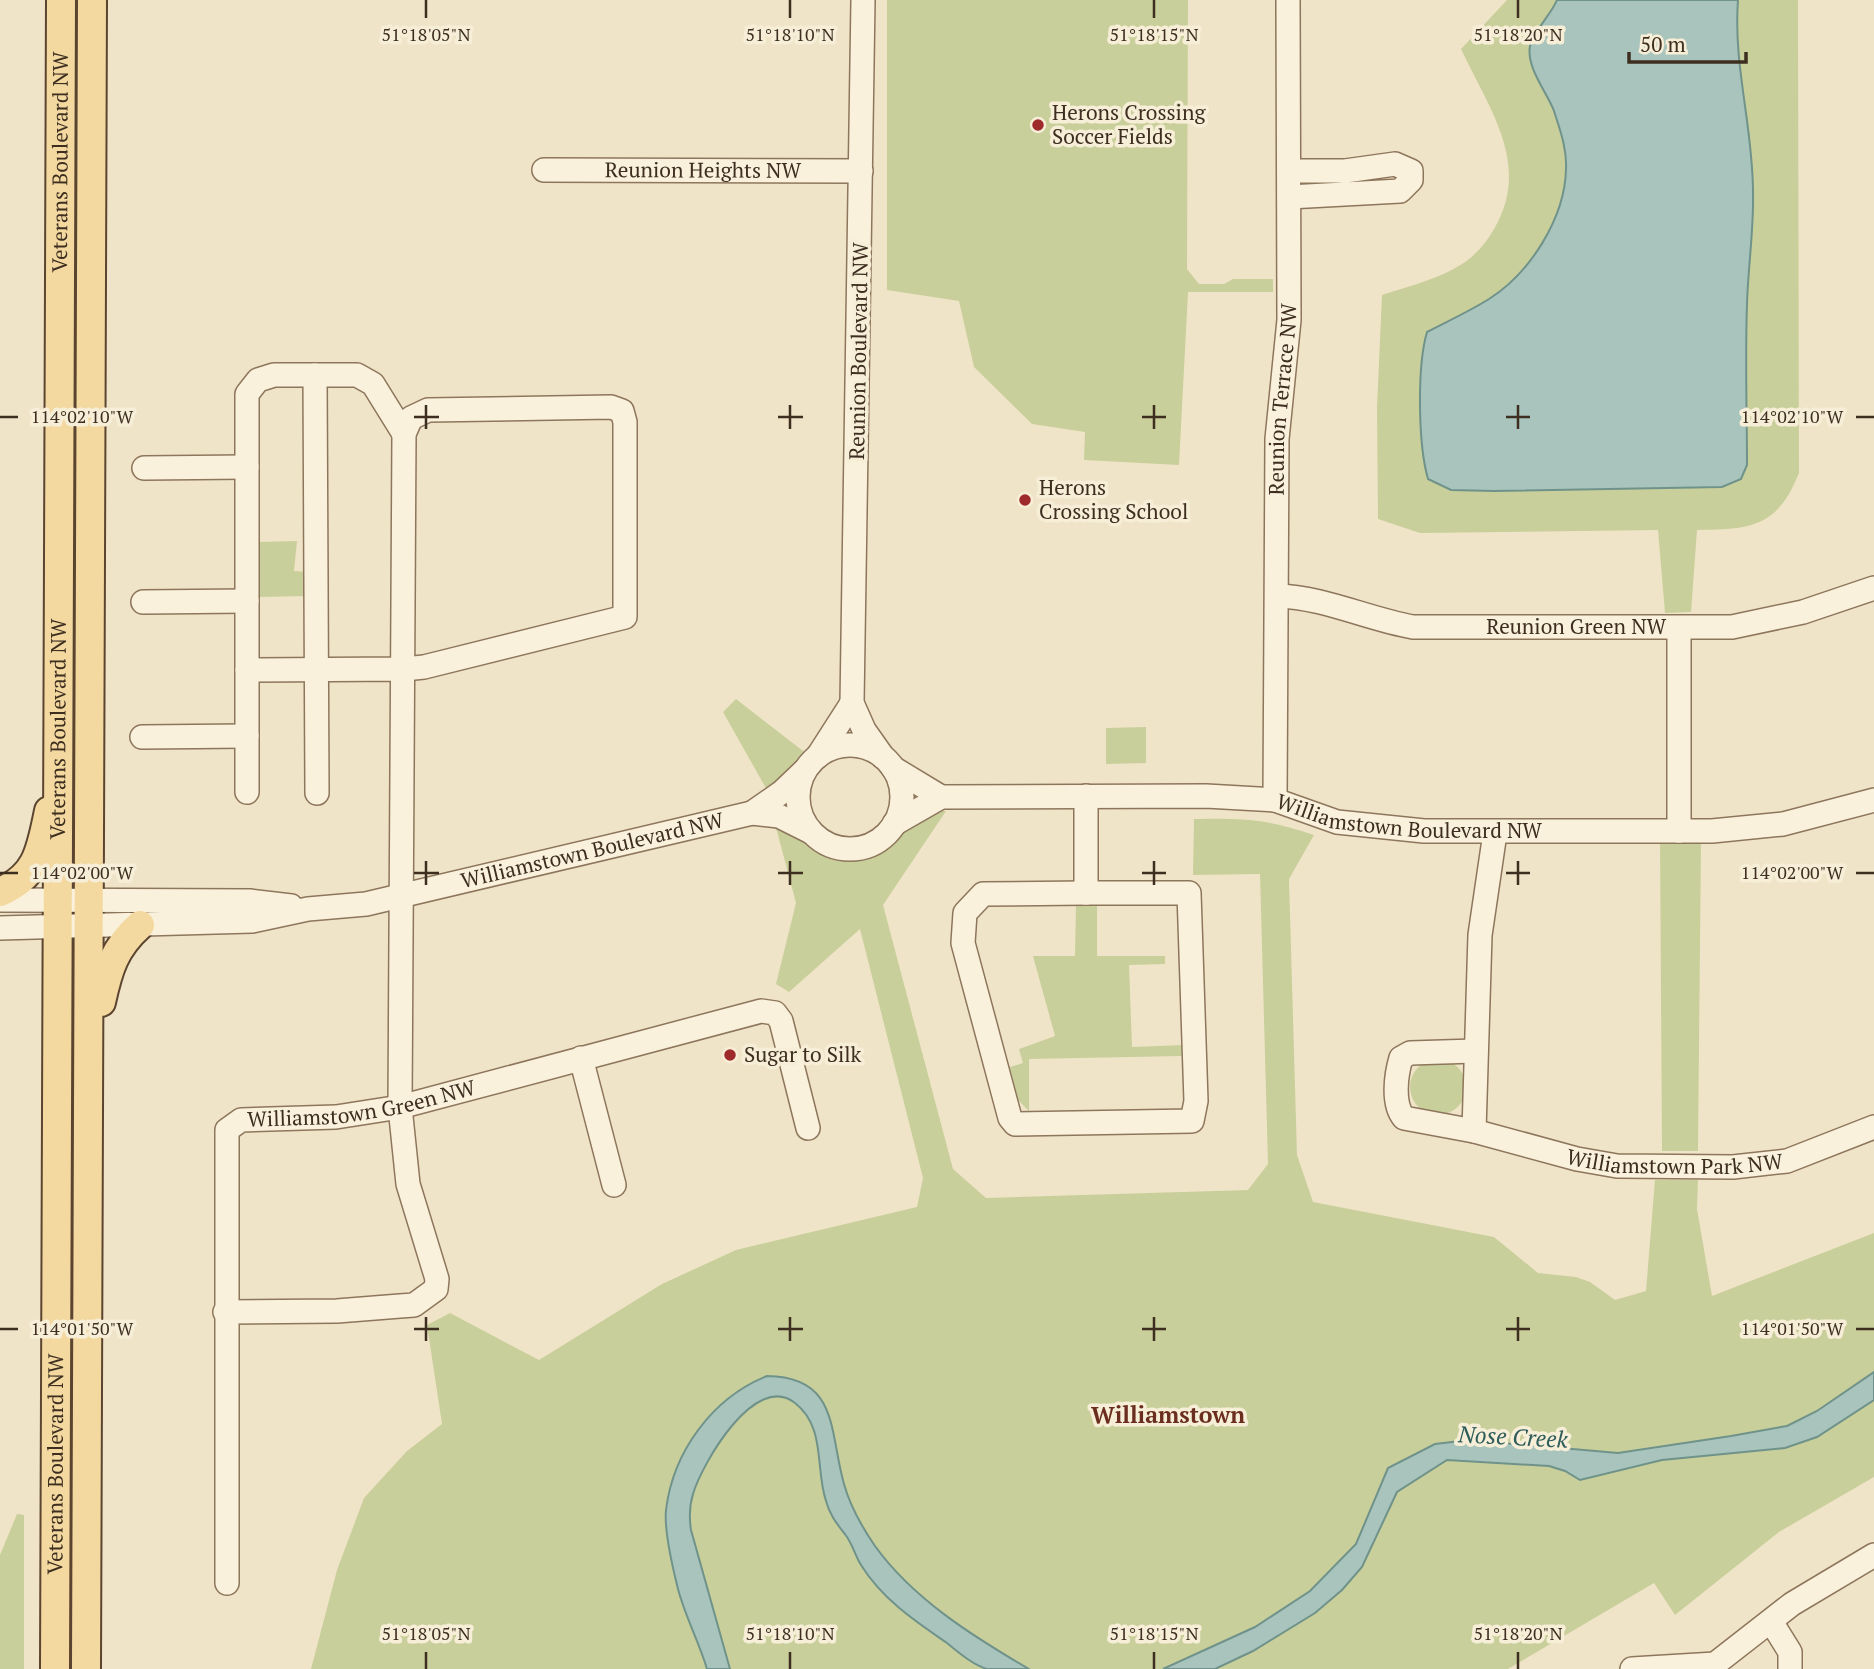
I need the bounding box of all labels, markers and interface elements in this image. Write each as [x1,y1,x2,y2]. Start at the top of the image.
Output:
scale bar [1629,21,1746,65]
text: 51°18'05"N [381,22,471,46]
text: 51°18'10"N [745,22,835,46]
text: 51°18'15"N [1109,22,1199,46]
text: 51°18'20"N [1473,22,1563,46]
text: 50 m [1640,30,1686,58]
street label: Veterans Boulevard NW [45,51,74,273]
place label: Herons Crossing Soccer Fields [1052,98,1206,150]
marker: Herons Crossing Soccer Fields [1030,117,1046,133]
street label: Reunion Heights NW [605,155,802,184]
street label: Reunion Boulevard NW [842,242,874,460]
street label: Reunion Terrace NW [1262,303,1302,495]
text: 114°02'10"W [31,404,133,428]
text: 114°02'10"W [1741,404,1843,428]
place label: Herons Crossing School [1039,473,1188,525]
marker: Herons Crossing School [1017,492,1033,508]
street label: Reunion Green NW [1486,612,1667,640]
street label: Veterans Boulevard NW [43,618,72,840]
street label: Williamstown Boulevard NW [1273,787,1542,844]
street label: Williamstown Boulevard NW [458,805,727,894]
text: 114°02'00"W [31,860,133,884]
text: 114°02'00"W [1741,860,1843,884]
place label: Sugar to Silk [744,1040,862,1068]
marker: Sugar to Silk [722,1047,738,1063]
street label: Williamstown Green NW [247,1072,479,1133]
street label: Williamstown Park NW [1564,1142,1784,1180]
text: 114°01'50"W [31,1316,133,1340]
text: 114°01'50"W [1741,1316,1843,1340]
street label: Veterans Boulevard NW [40,1353,69,1575]
district label: Williamstown [1091,1399,1245,1430]
water label: Nose Creek [1457,1418,1569,1455]
text: 51°18'05"N [381,1621,471,1645]
text: 51°18'10"N [745,1621,835,1645]
text: 51°18'15"N [1109,1621,1199,1645]
text: 51°18'20"N [1473,1621,1563,1645]

